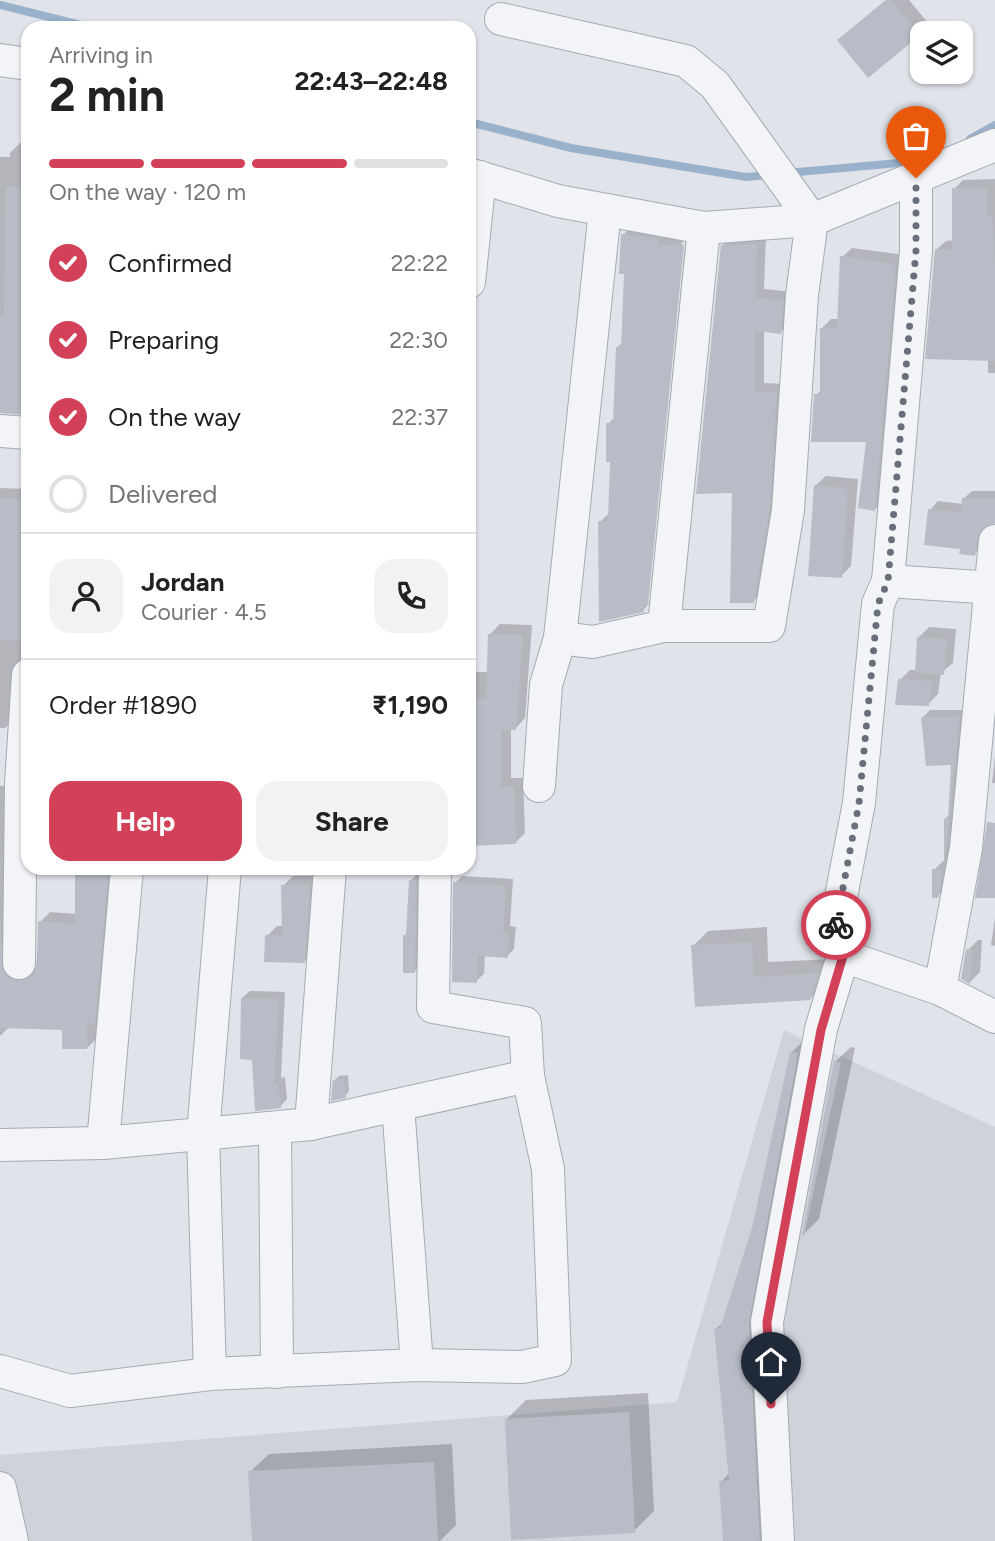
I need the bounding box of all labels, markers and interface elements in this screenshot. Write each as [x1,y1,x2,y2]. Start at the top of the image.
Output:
map controls [910,21,973,84]
button: layers [910,21,973,84]
text: Arriving in [49,41,153,69]
text: 22:43–22:48 [295,65,448,97]
text: 2 min [49,67,165,123]
pin [886,106,946,178]
icon: bag [897,117,935,155]
text: On the way · 120 m [49,178,246,206]
icon: check [49,244,87,282]
text: Confirmed [108,247,232,279]
text: 22:22 [391,249,448,277]
icon: check [49,321,87,359]
text: Preparing [108,324,219,356]
text: 22:30 [389,326,448,354]
icon: check [49,398,87,436]
text: On the way [108,401,241,433]
text: 22:37 [392,403,448,431]
text: Delivered [108,478,217,510]
button: person [49,559,123,633]
button: phone [374,559,448,633]
text: Jordan [141,566,224,598]
text: Courier · 4.5 [141,598,267,626]
text: Order #1890 [49,689,197,721]
text: ₹1,190 [372,689,448,721]
button: Help [49,781,242,861]
button: Share [256,781,448,861]
courier [801,890,871,960]
icon: bike [817,906,855,944]
pin [741,1332,801,1404]
icon: home [752,1343,790,1381]

